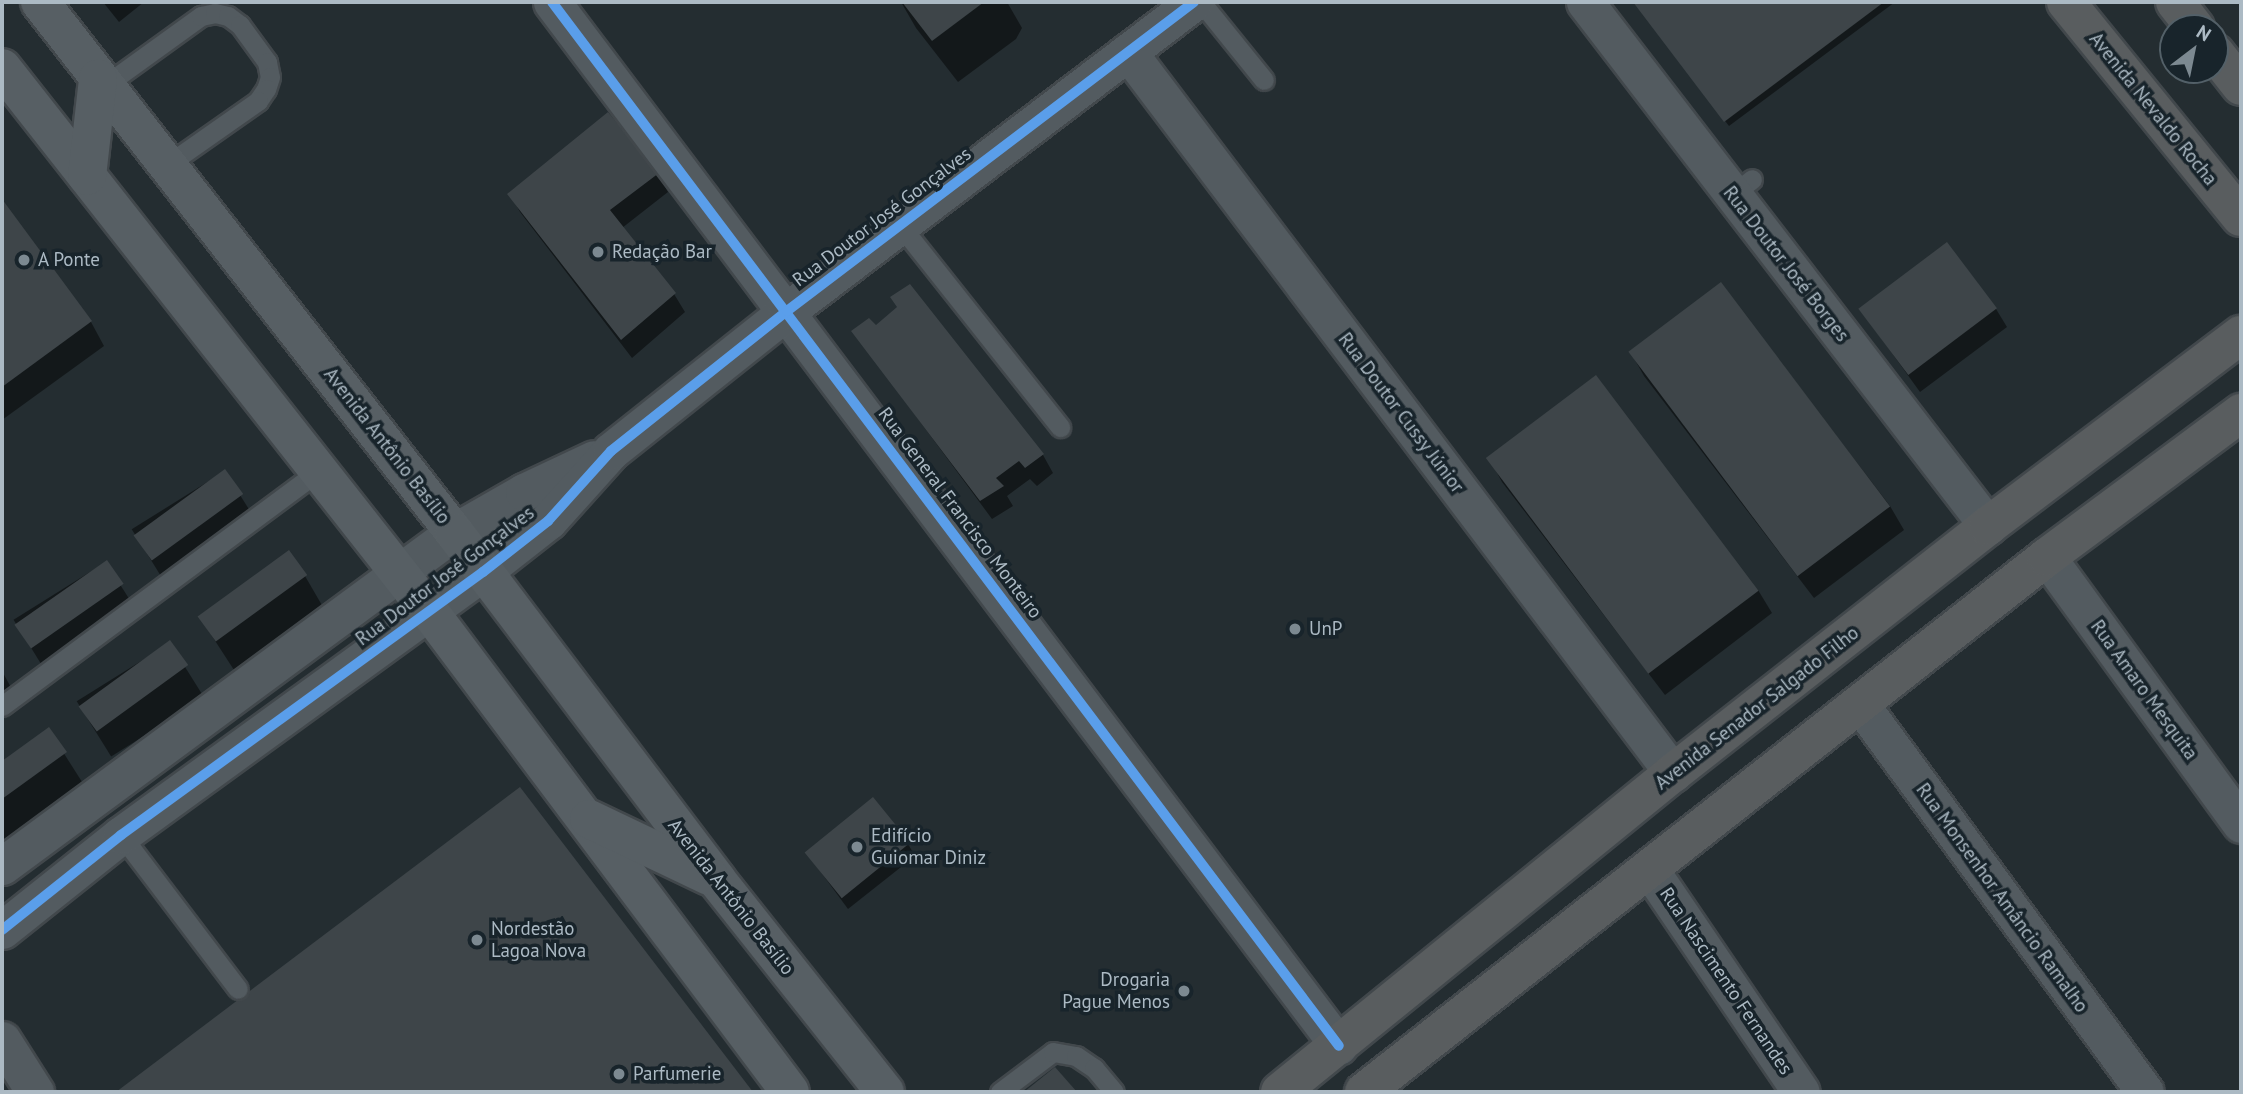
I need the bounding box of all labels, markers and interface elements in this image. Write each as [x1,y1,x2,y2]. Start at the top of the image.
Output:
north arrow [2159,14,2229,84]
street label: Avenida Nevaldo Rocha [2084,28,2222,190]
street label: Rua Doutor José Gonçalves [788,142,976,292]
street label: Rua Doutor José Borges [1718,182,1854,346]
place label: Redação Bar [612,241,712,263]
marker: Redação Bar [590,244,606,260]
place label: A Ponte [38,249,101,271]
marker: A Ponte [16,252,32,268]
street label: Rua Doutor Cussy Júnior [1333,328,1469,498]
street label: Avenida Antônio Basílio [319,363,455,529]
street label: Rua General Francisco Monteiro [873,403,1047,623]
street label: Rua Doutor José Gonçalves [351,501,539,651]
street label: Rua Amaro Mesquita [2086,615,2202,765]
place label: UnP [1309,618,1342,640]
marker: UnP [1287,621,1303,637]
street label: Avenida Senador Salgado Filho [1651,621,1863,795]
street label: Rua Monsenhor Amâncio Ramalho [1911,779,2093,1017]
street label: Avenida Antônio Basílio [663,814,799,980]
place label: Edifício Guiomar Diniz [871,825,986,869]
marker: Edifício Guiomar Diniz [849,839,865,855]
street label: Rua Nascimento Fernandes [1655,883,1797,1079]
place label: Nordestão Lagoa Nova [491,918,586,962]
marker: Nordestão Lagoa Nova [469,932,485,948]
place label: Drogaria Pague Menos [1062,969,1170,1013]
marker: Drogaria Pague Menos [1176,983,1192,999]
place label: Parfumerie [633,1063,721,1085]
marker: Parfumerie [611,1066,627,1082]

